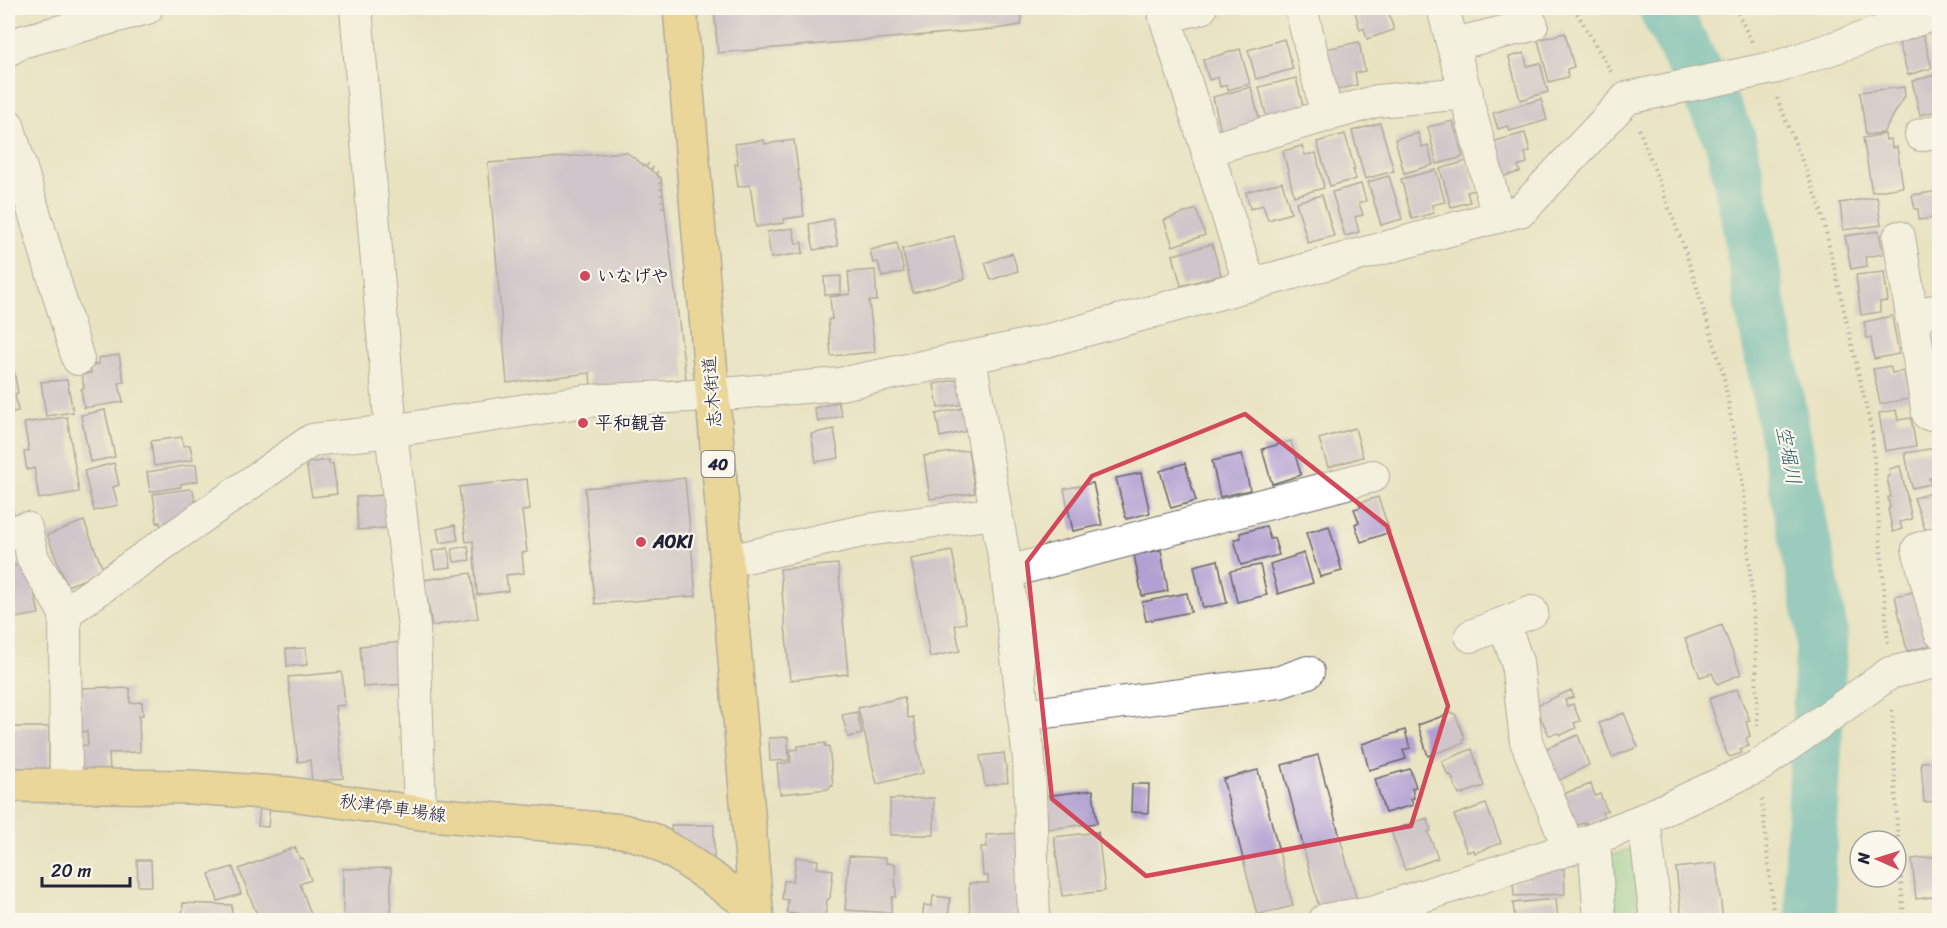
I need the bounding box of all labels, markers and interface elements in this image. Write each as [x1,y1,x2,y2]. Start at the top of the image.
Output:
place label: いなげや [597,260,669,292]
marker: いなげや [578,269,592,283]
street label: 志木街道 [693,355,731,429]
place label: 平和観音 [595,407,667,439]
marker: 平和観音 [576,416,590,430]
water label: 空堀川 [1766,422,1811,488]
road number: 40 [702,451,734,477]
place label: AOKI [652,526,693,558]
marker: AOKI [634,535,648,549]
street label: 秋津停車場線 [337,785,449,831]
north arrow [1848,829,1908,889]
scale bar [42,850,130,888]
text: N [1849,851,1878,866]
text: 20 m [51,855,91,887]

